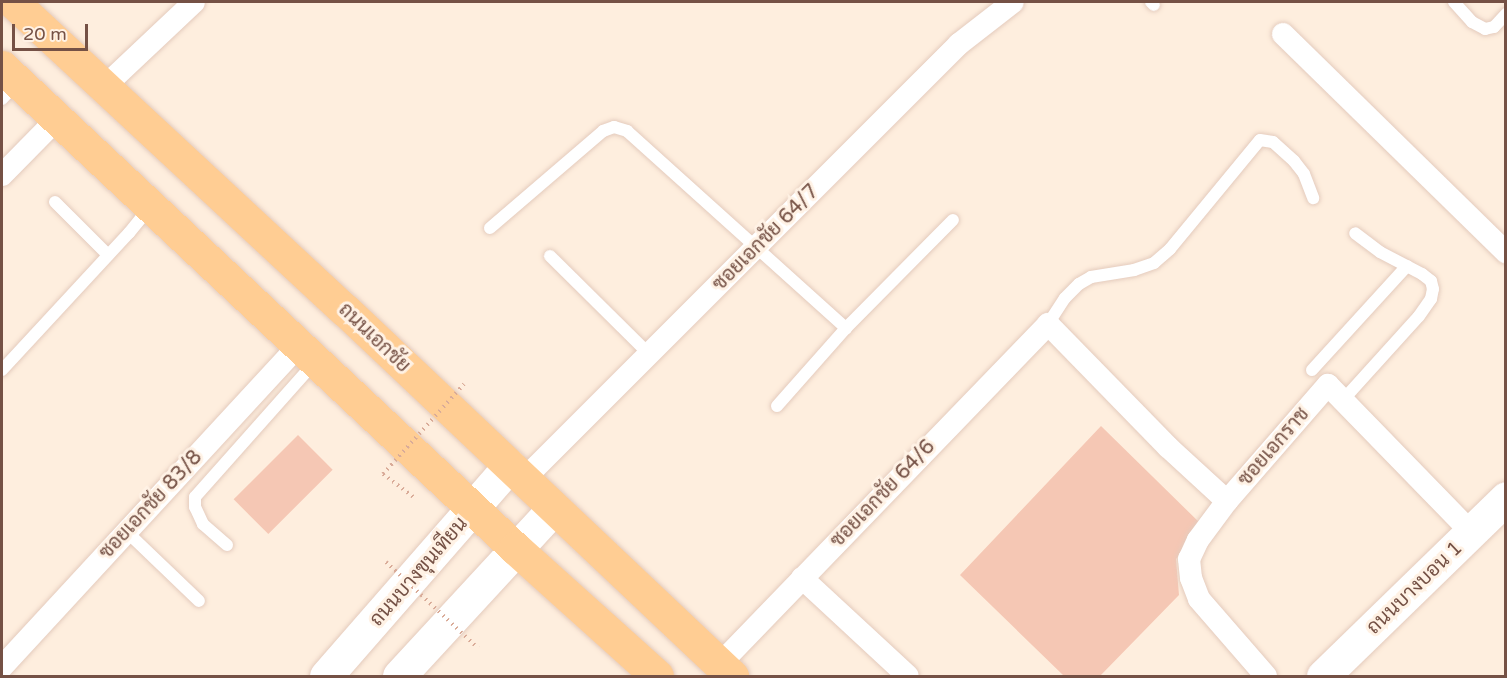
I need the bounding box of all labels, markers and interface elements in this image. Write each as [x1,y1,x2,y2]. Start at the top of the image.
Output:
scale bar [15,12,92,50]
text: 20 m [23,23,67,45]
street label: ซอยเอกชัย 64/7 [708,180,824,296]
street label: ถนนเอกชัย [333,298,415,378]
street label: ซอยเอกราช [1233,403,1315,491]
street label: ซอยเอกชัย 64/6 [826,435,940,553]
street label: ซอยเอกชัย 83/8 [95,446,207,564]
street label: ถนนบางขุนเทียน [365,512,473,632]
street label: ถนนบางบอน 1 [1362,536,1468,640]

